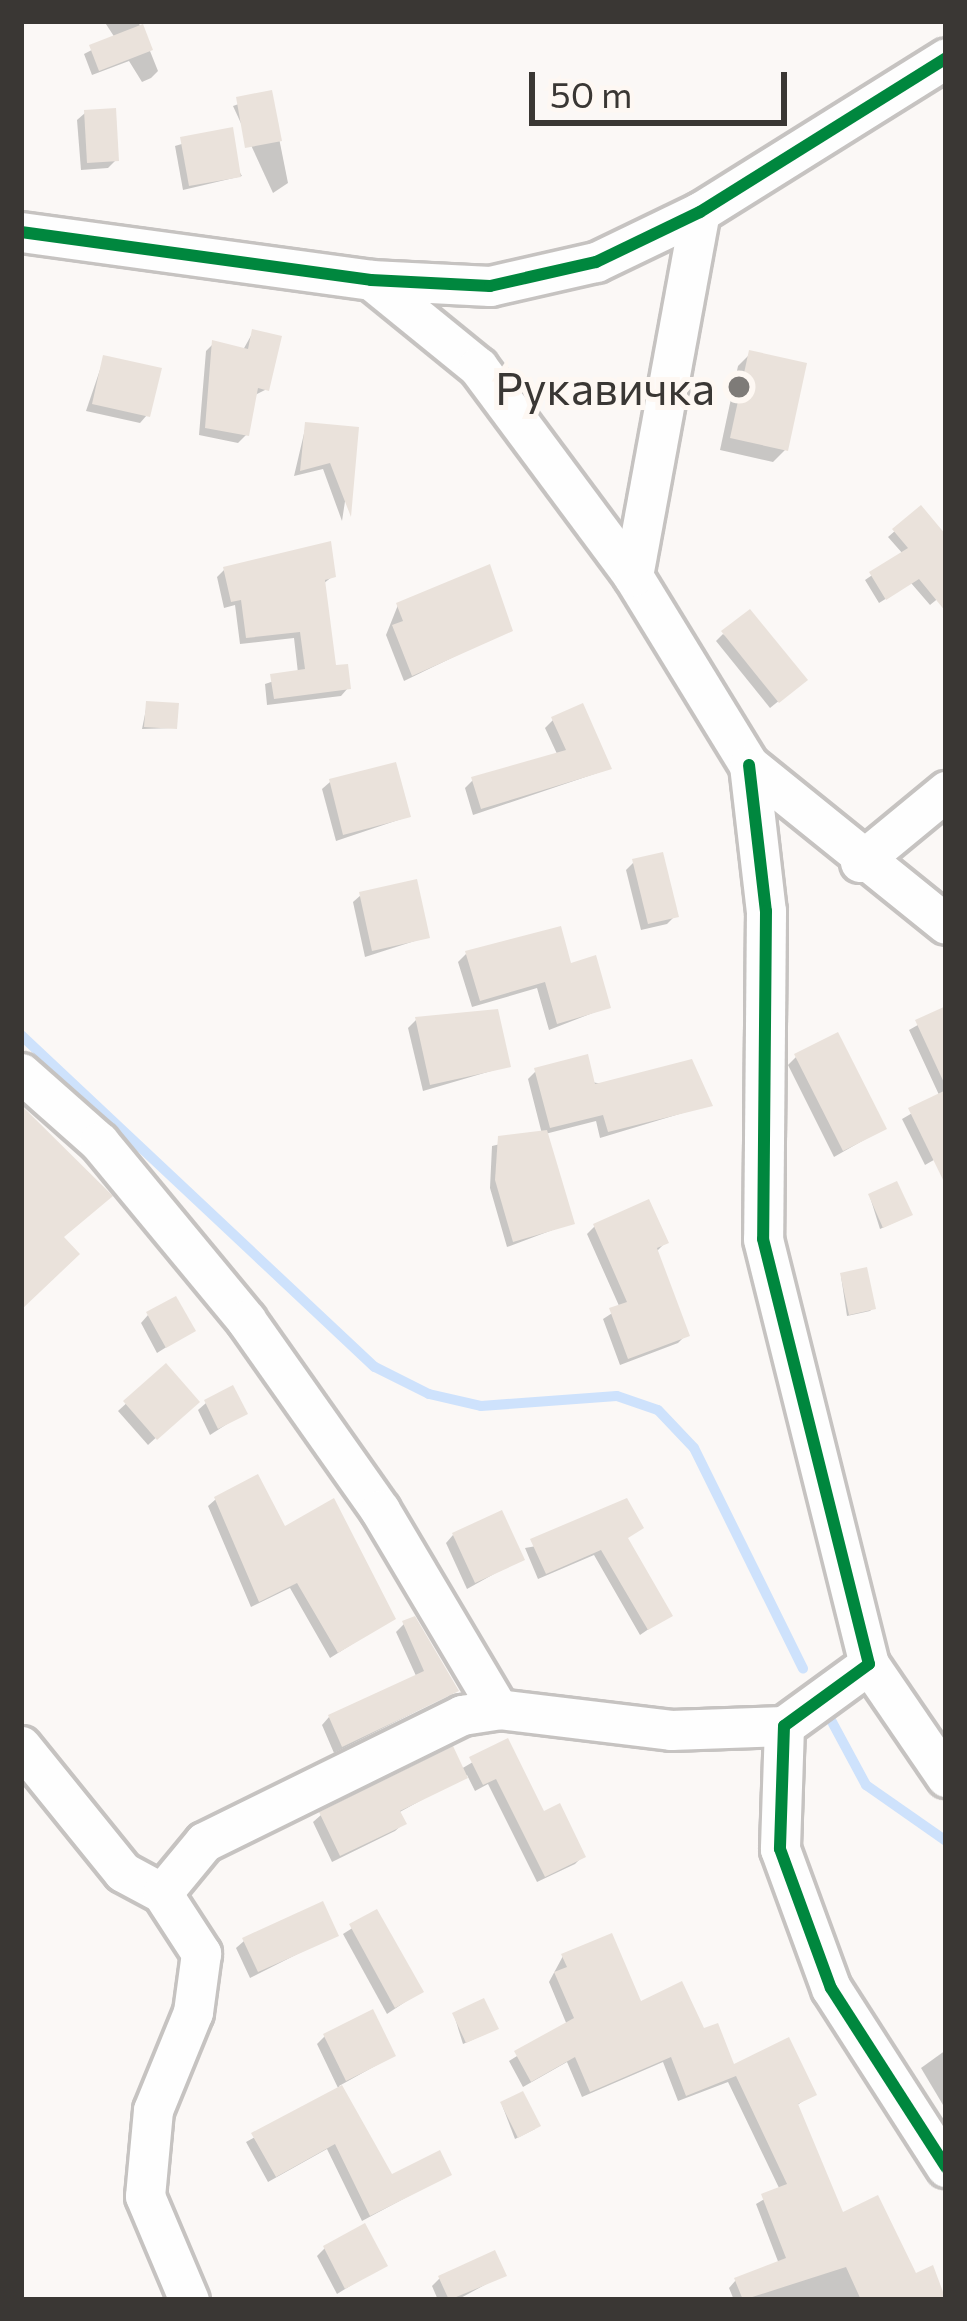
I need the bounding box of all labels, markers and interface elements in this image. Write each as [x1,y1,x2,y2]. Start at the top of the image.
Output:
scale bar [535,48,793,122]
text: 50 m [550,71,632,115]
place label: Рукавичка [495,360,715,414]
marker: Рукавичка [726,374,752,400]

